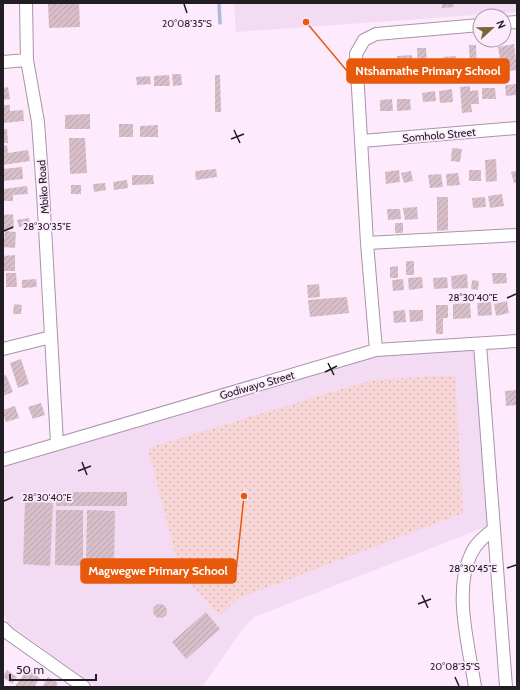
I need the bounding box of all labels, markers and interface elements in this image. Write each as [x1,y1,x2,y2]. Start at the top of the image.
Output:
north arrow [472,8,512,48]
text: 20°08'35"S [162,17,212,30]
text: N [493,18,509,30]
callout: Ntshamathe Primary School [347,59,509,83]
text: Ntshamathe Primary School [355,63,501,78]
street label: Somholo Street [402,125,476,145]
street label: Mbiko Road [34,159,52,215]
text: 28°30'35"E [23,220,71,233]
text: 28°30'40"E [448,291,498,304]
street label: Godiwayo Street [218,368,296,402]
text: 28°30'40"E [22,491,72,504]
callout: Magwegwe Primary School [81,559,236,583]
text: 28°30'45"E [449,562,497,575]
text: Magwegwe Primary School [88,563,228,578]
scale bar [10,656,96,682]
text: 20°08'35"S [430,660,480,673]
text: 50 m [16,662,44,677]

